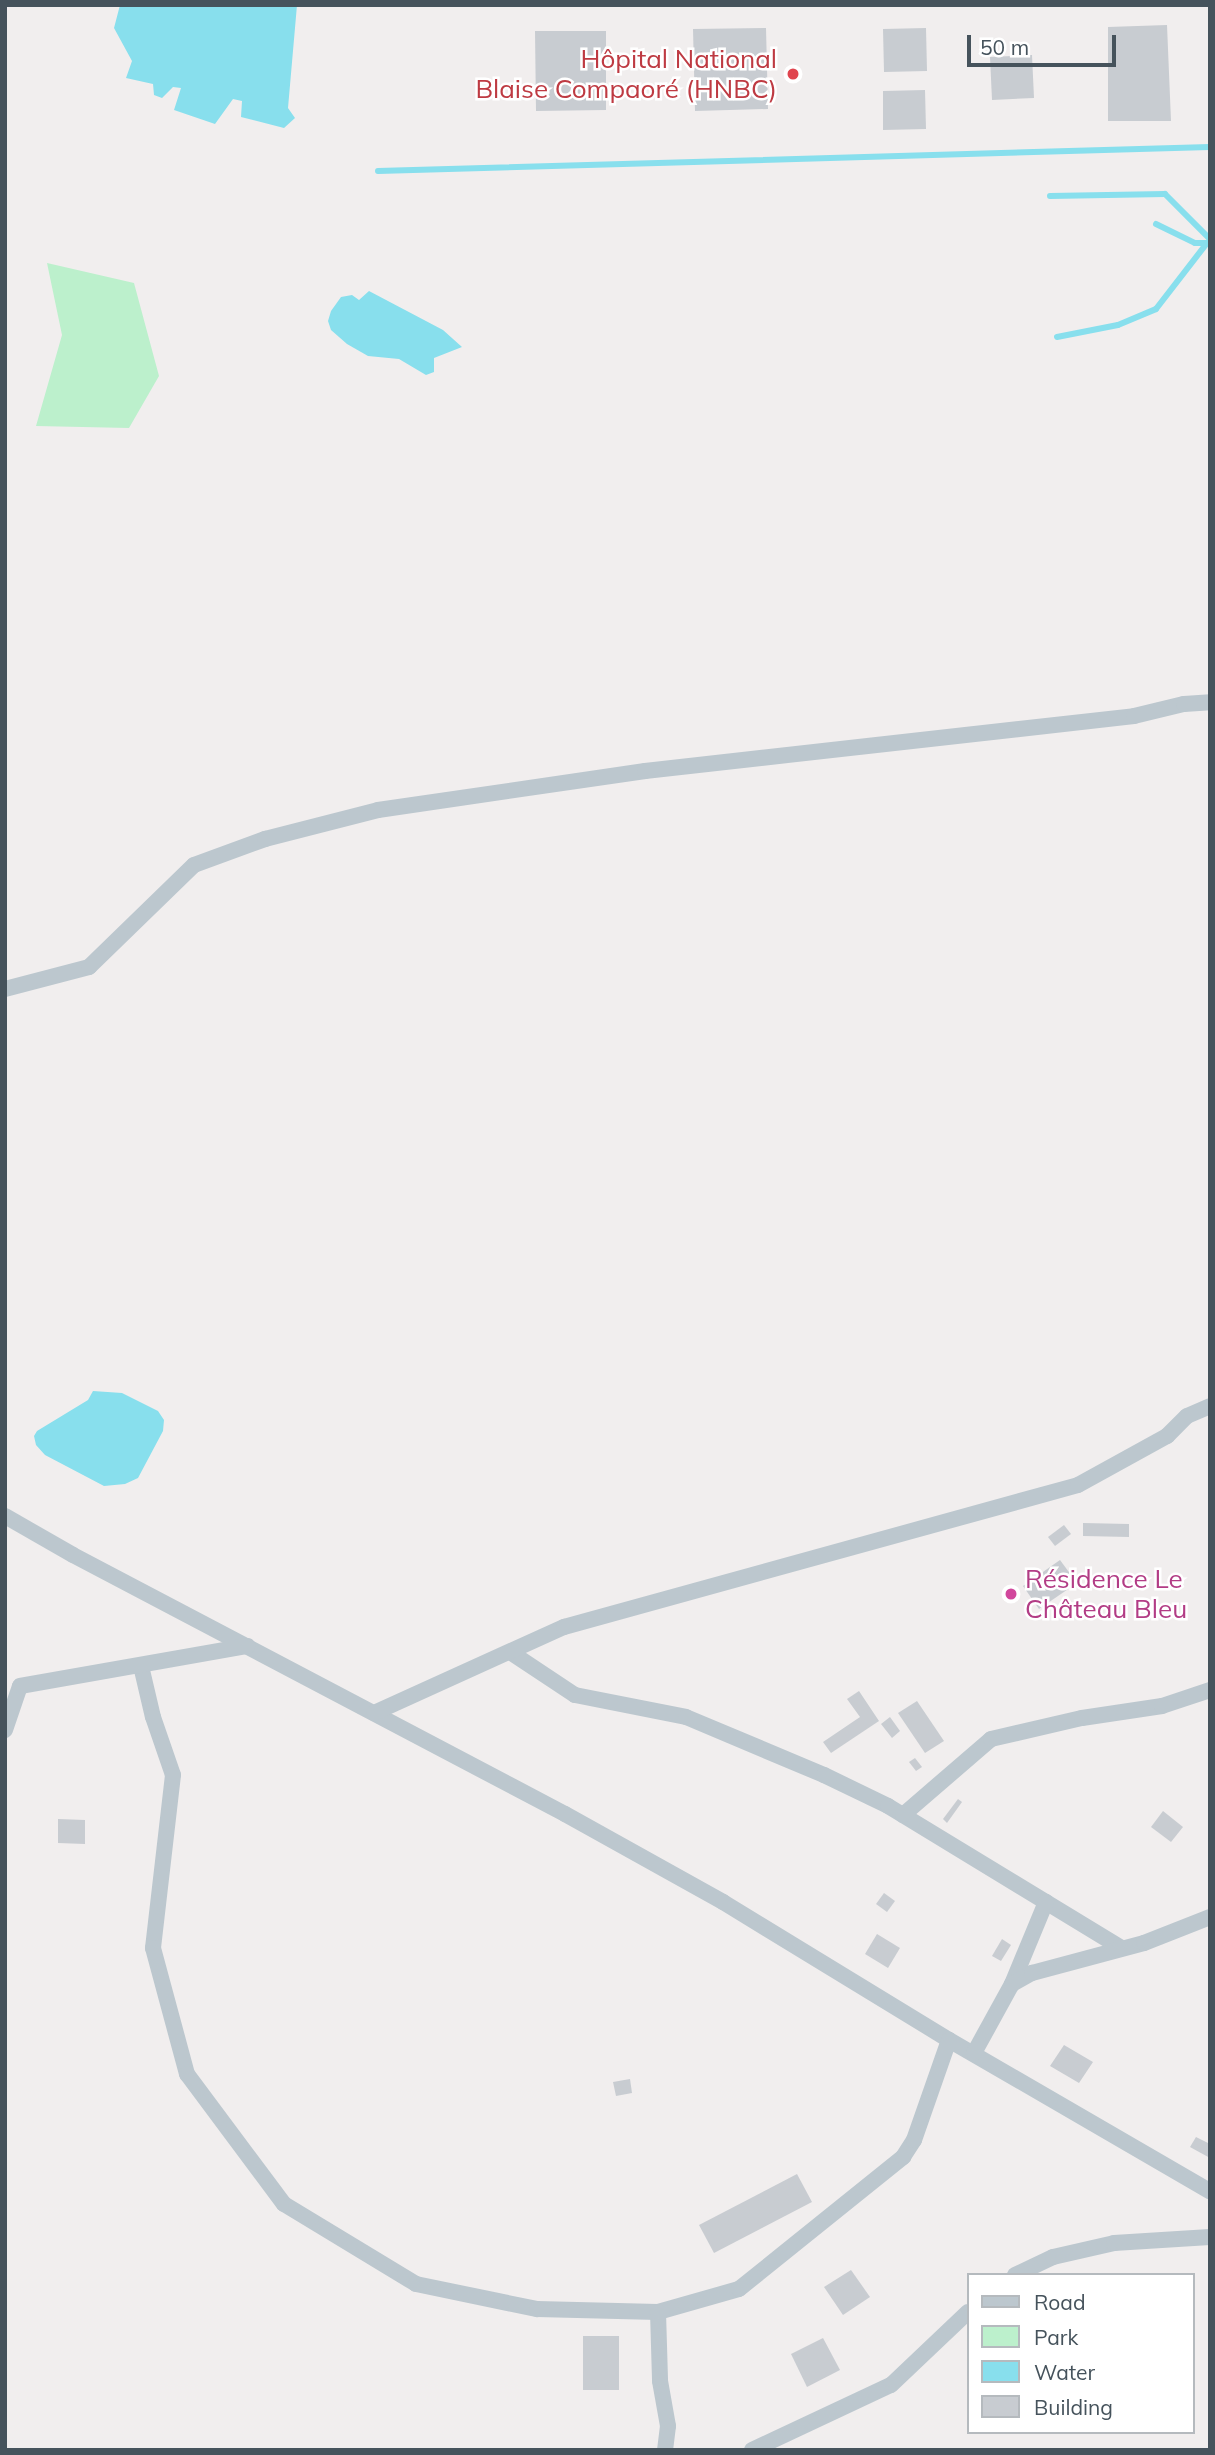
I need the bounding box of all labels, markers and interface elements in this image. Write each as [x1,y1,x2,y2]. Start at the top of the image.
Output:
scale bar [970,21,1119,65]
text: 50 m [980,34,1029,60]
place label: Hôpital National Blaise Compaoré (HNBC) [475,43,777,104]
marker: Hôpital National Blaise Compaoré (HNBC) [783,64,803,84]
place label: Résidence Le Château Bleu [1025,1563,1187,1624]
marker: Résidence Le Château Bleu [1003,1586,1019,1602]
legend [967,2273,1194,2434]
text: Road [1034,2289,1085,2315]
text: Park [1034,2324,1078,2350]
text: Water [1034,2359,1095,2385]
text: Building [1034,2394,1113,2420]

